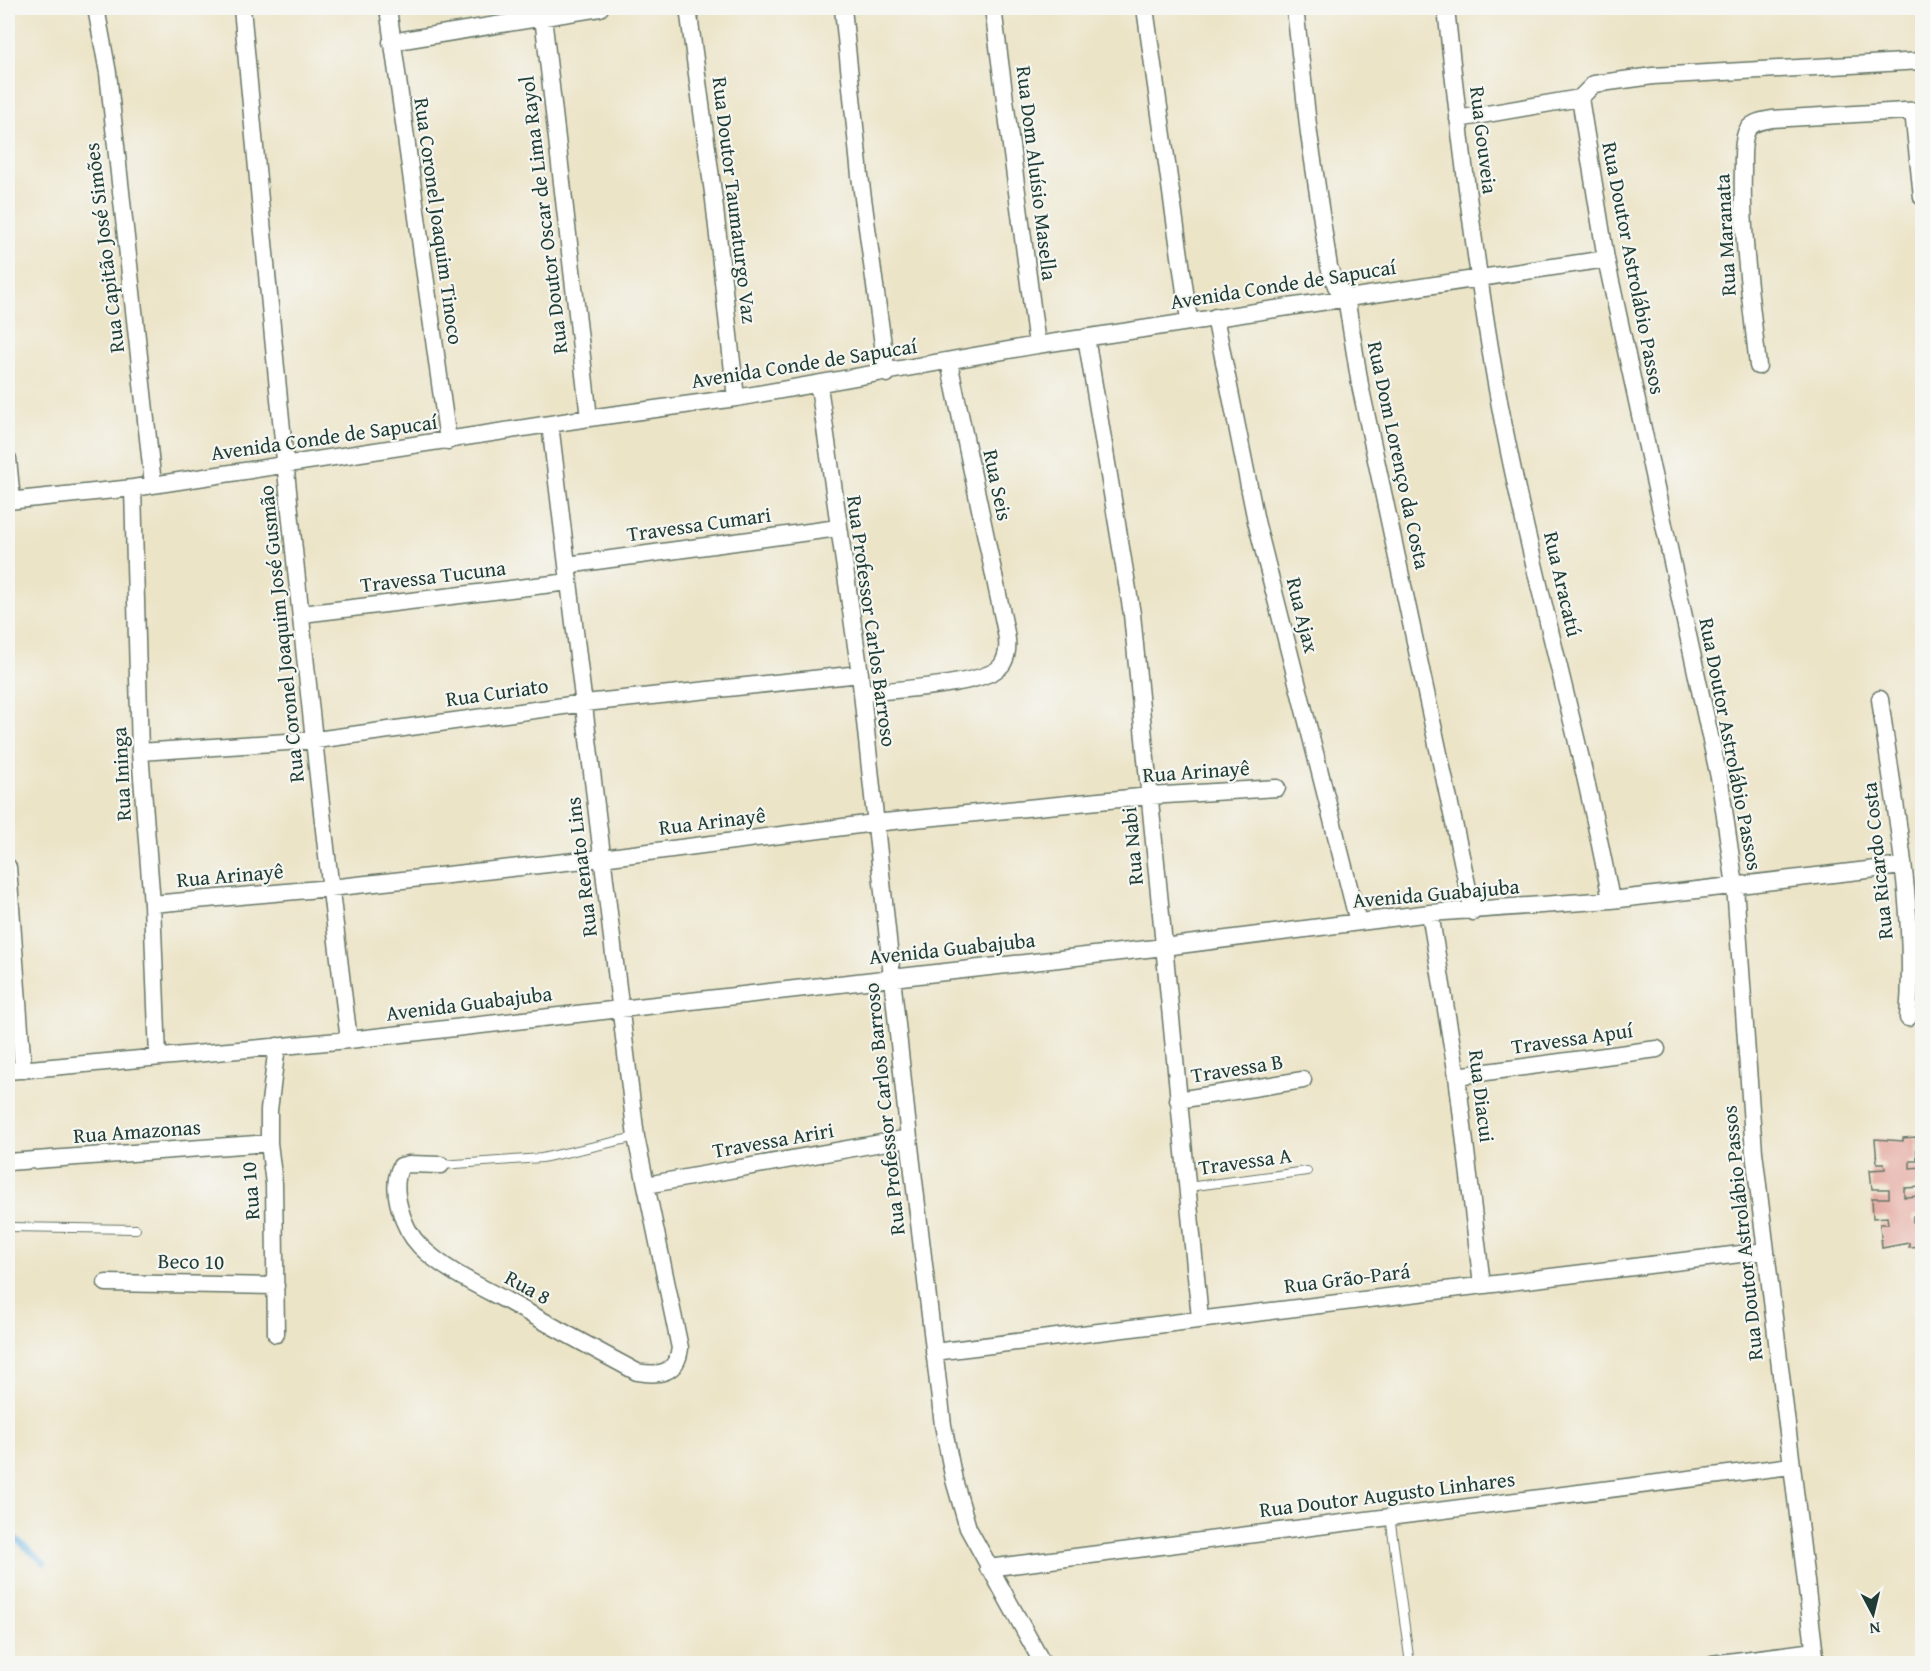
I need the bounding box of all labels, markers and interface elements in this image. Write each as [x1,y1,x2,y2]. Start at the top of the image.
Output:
street label: Rua Dom Aluísio Masella [1008,64,1066,282]
street label: Rua Doutor Oscar de Lima Rayol [511,74,575,356]
street label: Rua Doutor Taumaturgo Vaz [704,75,766,325]
street label: Rua Gouveia [1462,84,1506,196]
street label: Rua Coronel Joaquim Tinoco [406,96,472,346]
street label: Rua Doutor Astrolábio Passos [1594,139,1674,397]
street label: Rua Capitão José Simões [76,141,132,355]
street label: Rua Maranata [1706,173,1744,297]
street label: Avenida Conde de Sapucaí [1168,251,1399,317]
street label: Avenida Conde de Sapucaí [689,330,920,396]
street label: Rua Dom Lorenço da Costa [1360,338,1438,572]
street label: Avenida Conde de Sapucaí [209,406,440,468]
street label: Rua Seis [975,446,1021,524]
street label: Rua Coronel Joaquim José Gusmão [250,484,312,784]
street label: Rua Professor Carlos Barroso [839,493,905,749]
street label: Travessa Cumari [625,499,773,549]
street label: Rua Aracatú [1536,528,1590,640]
street label: Travessa Tucuna [358,552,508,600]
street label: Rua Ajax [1279,574,1327,656]
street label: Rua Doutor Astrolábio Passos [1691,615,1771,873]
street label: Rua Curiato [444,669,550,715]
street label: Rua Ininga [103,726,139,822]
street label: Rua Arinayê [1141,752,1251,790]
street label: Rua Ricardo Costa [1853,781,1901,941]
street label: Rua Renato Lins [557,795,605,939]
street label: Rua Arinayê [657,799,767,843]
street label: Rua Nabi [1113,805,1151,886]
street label: Rua Arinayê [175,855,285,895]
street label: Avenida Guabajuba [1351,870,1521,916]
street label: Avenida Guabajuba [867,924,1037,972]
street label: Avenida Guabajuba [384,977,554,1029]
street label: Rua Professor Carlos Barroso [855,981,913,1237]
street label: Travessa Apuí [1509,1014,1636,1062]
street label: Travessa B [1189,1045,1285,1091]
street label: Rua Diacui [1461,1048,1503,1144]
street label: Rua Doutor Astrolábio Passos [1713,1104,1771,1362]
street label: Rua Amazonas [72,1111,202,1151]
street label: Travessa Ariri [710,1114,836,1166]
street label: Travessa A [1196,1139,1294,1183]
street label: Rua 10 [233,1161,267,1221]
street label: Beco 10 [157,1245,225,1277]
street label: Rua Grão-Pará [1282,1255,1412,1301]
street label: Rua 8 [499,1262,557,1312]
street label: Rua Doutor Augusto Linhares [1257,1463,1517,1525]
north arrow [1843,1584,1903,1644]
text: N [1868,1616,1882,1641]

